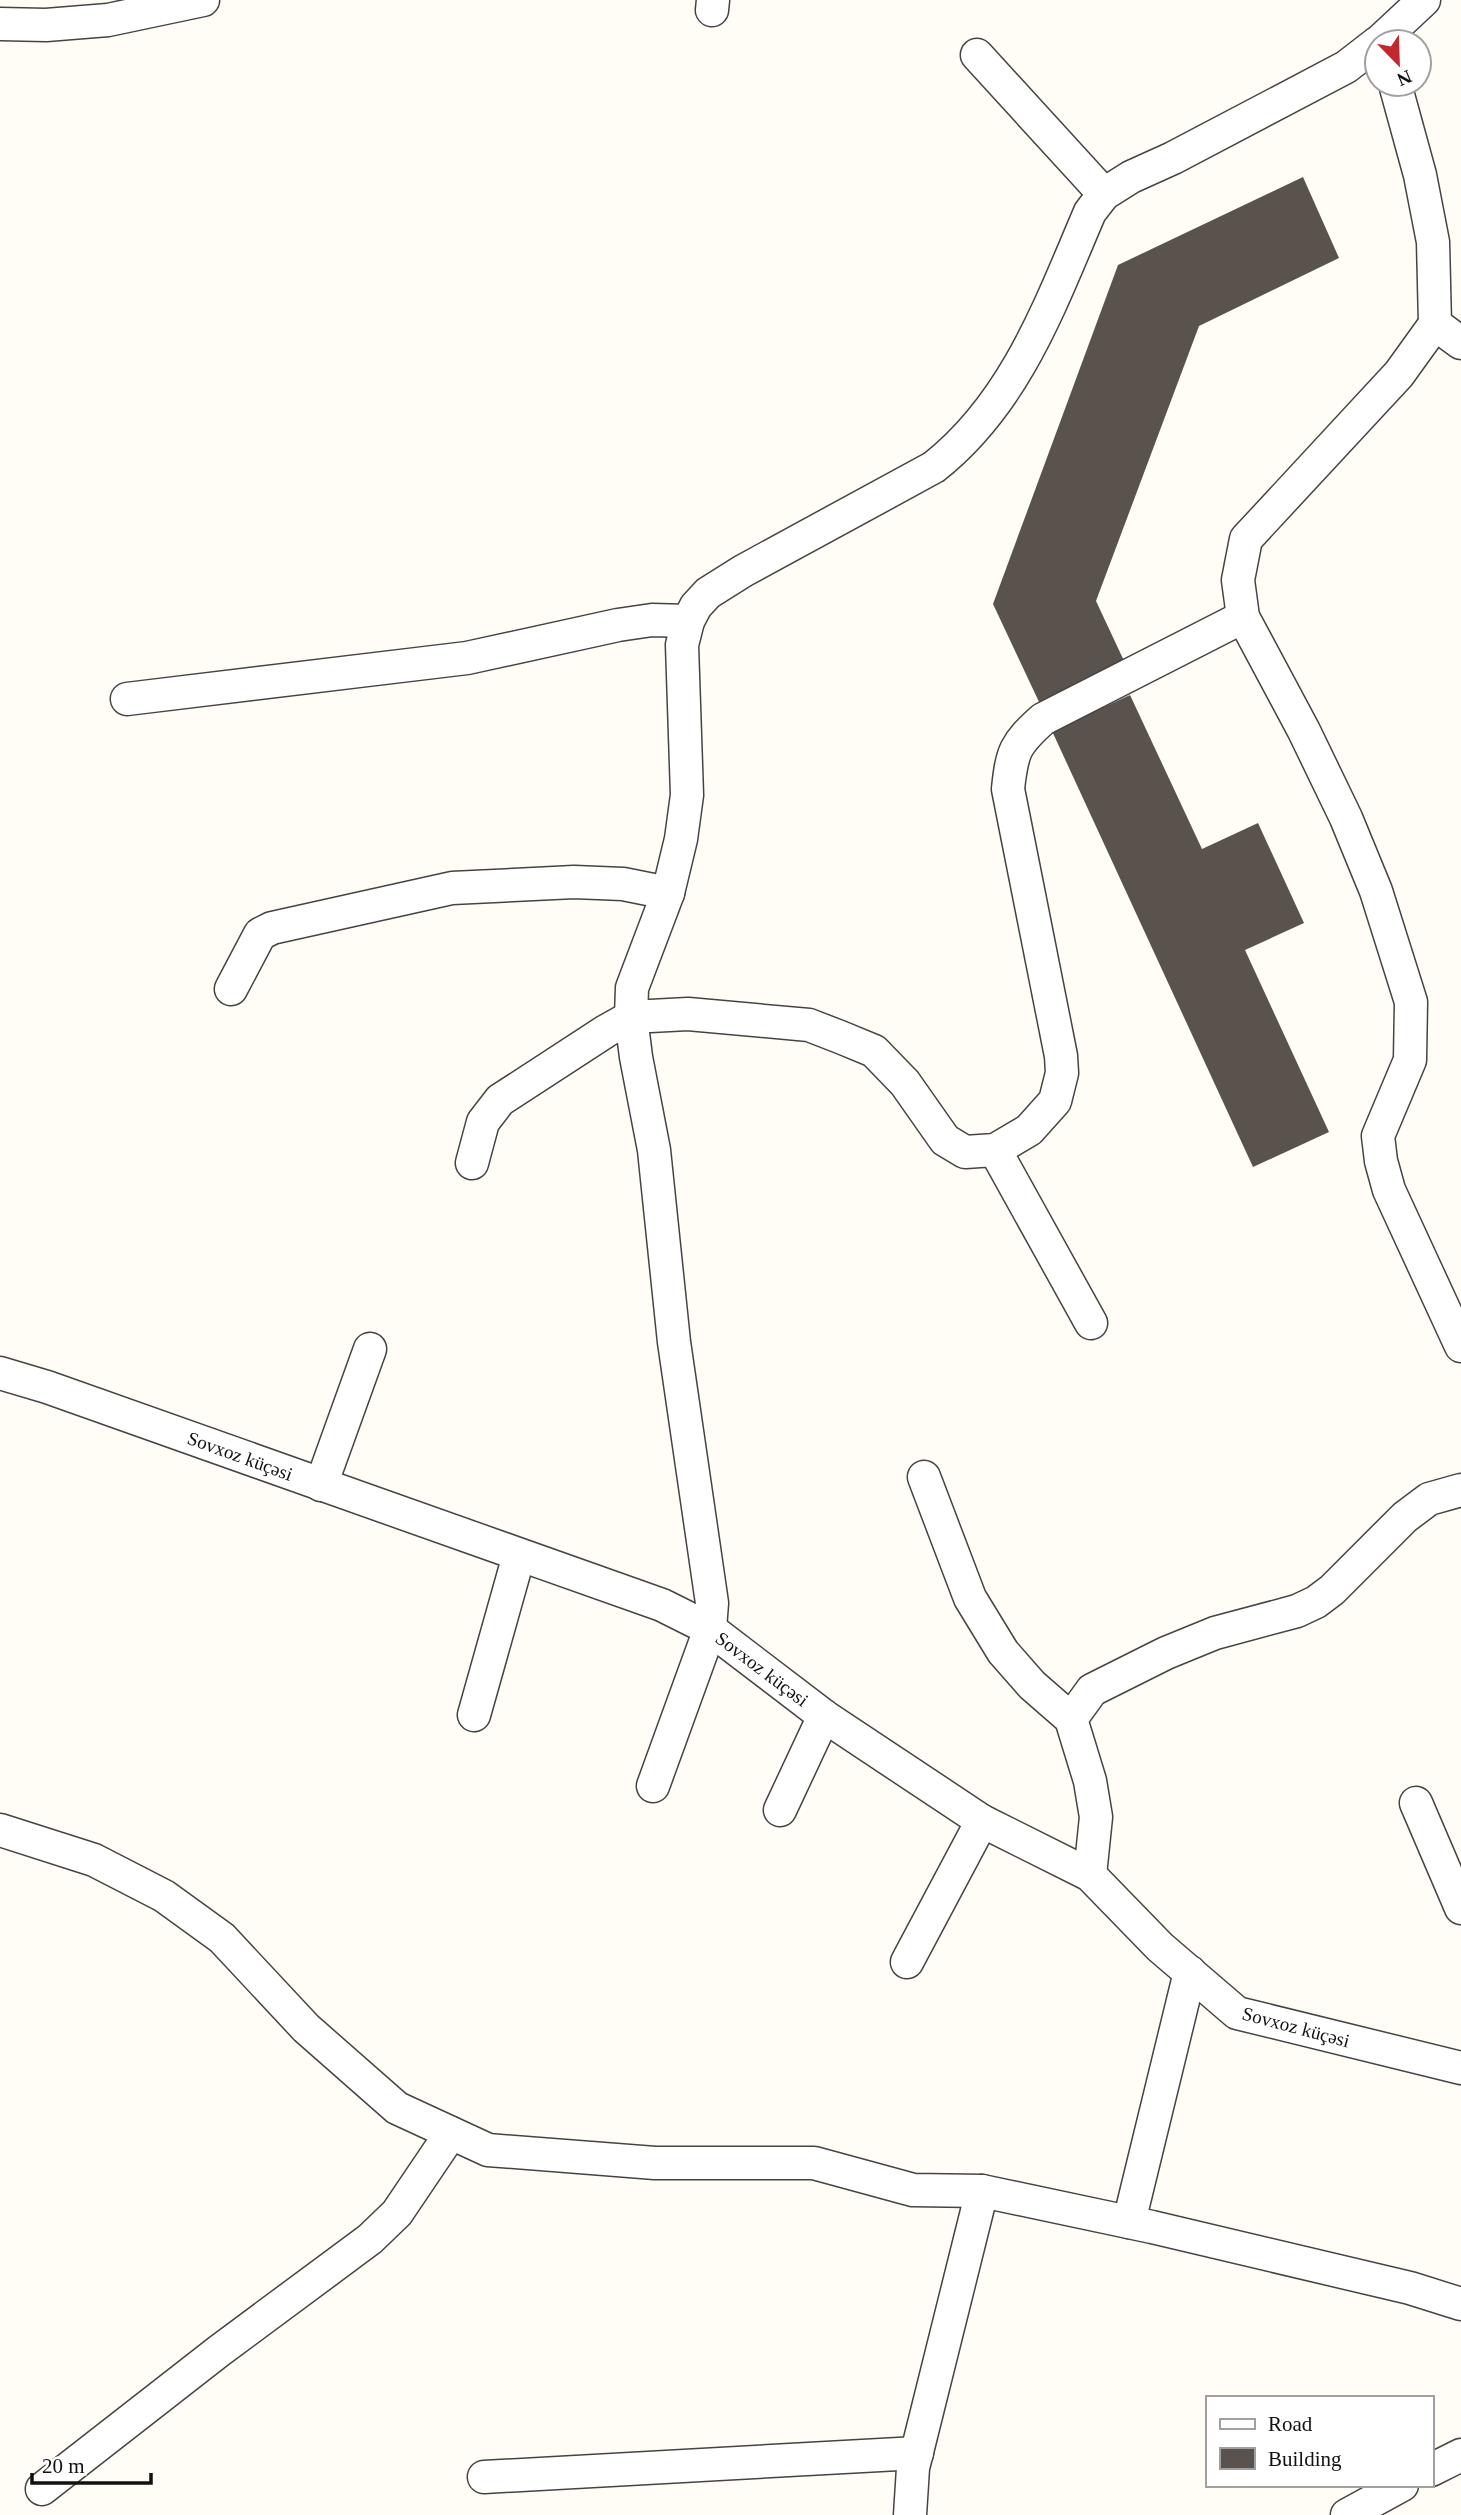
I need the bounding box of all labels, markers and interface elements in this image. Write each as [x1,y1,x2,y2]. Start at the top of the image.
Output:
north arrow [1363,28,1433,98]
text: N [1394,66,1415,91]
street label: Sovxoz küçəsi [185,1427,295,1485]
street label: Sovxoz küçəsi [712,1627,812,1711]
street label: Sovxoz küçəsi [1240,2003,1352,2051]
legend [1206,2396,1433,2487]
text: Road [1268,2412,1313,2436]
scale bar [32,2442,150,2486]
text: Building [1268,2447,1342,2471]
text: 20 m [42,2454,85,2478]

